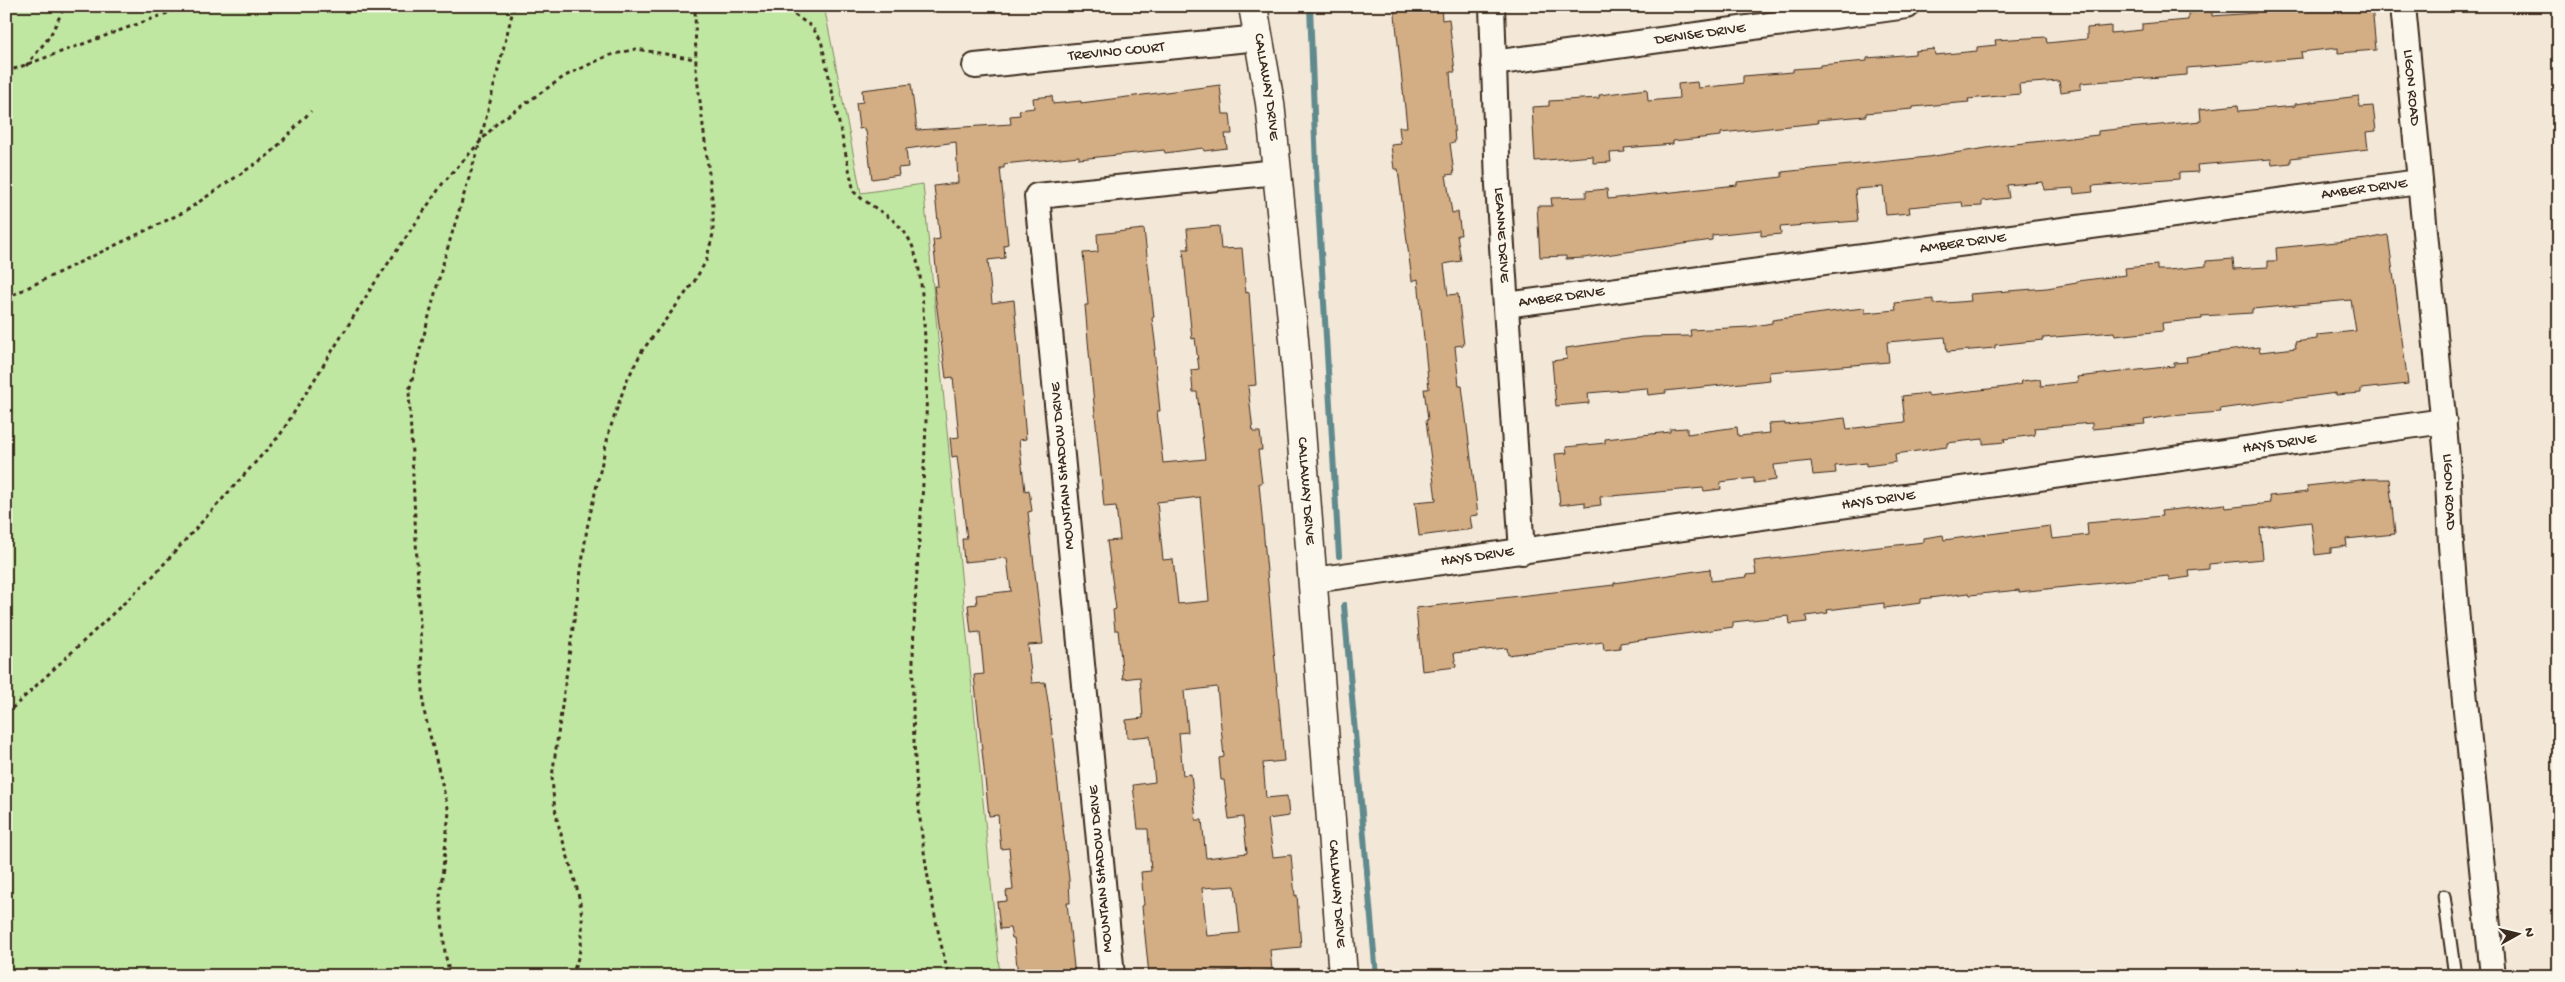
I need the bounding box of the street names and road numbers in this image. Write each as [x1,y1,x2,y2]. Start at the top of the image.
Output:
street label: DENISE DRIVE [1653,19,1747,50]
street label: CALLAWAY DRIVE [1249,32,1283,142]
street label: TREVINO COURT [1066,38,1167,66]
street label: LIGON ROAD [2398,49,2424,127]
street label: AMBER DRIVE [2320,175,2409,204]
street label: LEANNE DRIVE [1489,187,1513,284]
street label: AMBER DRIVE [1919,229,2008,258]
street label: AMBER DRIVE [1517,283,1606,312]
street label: MOUNTAIN SHADOW DRIVE [1047,381,1079,550]
street label: HAYS DRIVE [2242,430,2318,458]
street label: CALLAWAY DRIVE [1293,436,1319,546]
street label: LIGON ROAD [2438,453,2459,531]
street label: HAYS DRIVE [1841,486,1917,515]
street label: HAYS DRIVE [1440,543,1516,571]
street label: MOUNTAIN SHADOW DRIVE [1085,784,1117,953]
street label: CALLAWAY DRIVE [1324,839,1350,949]

